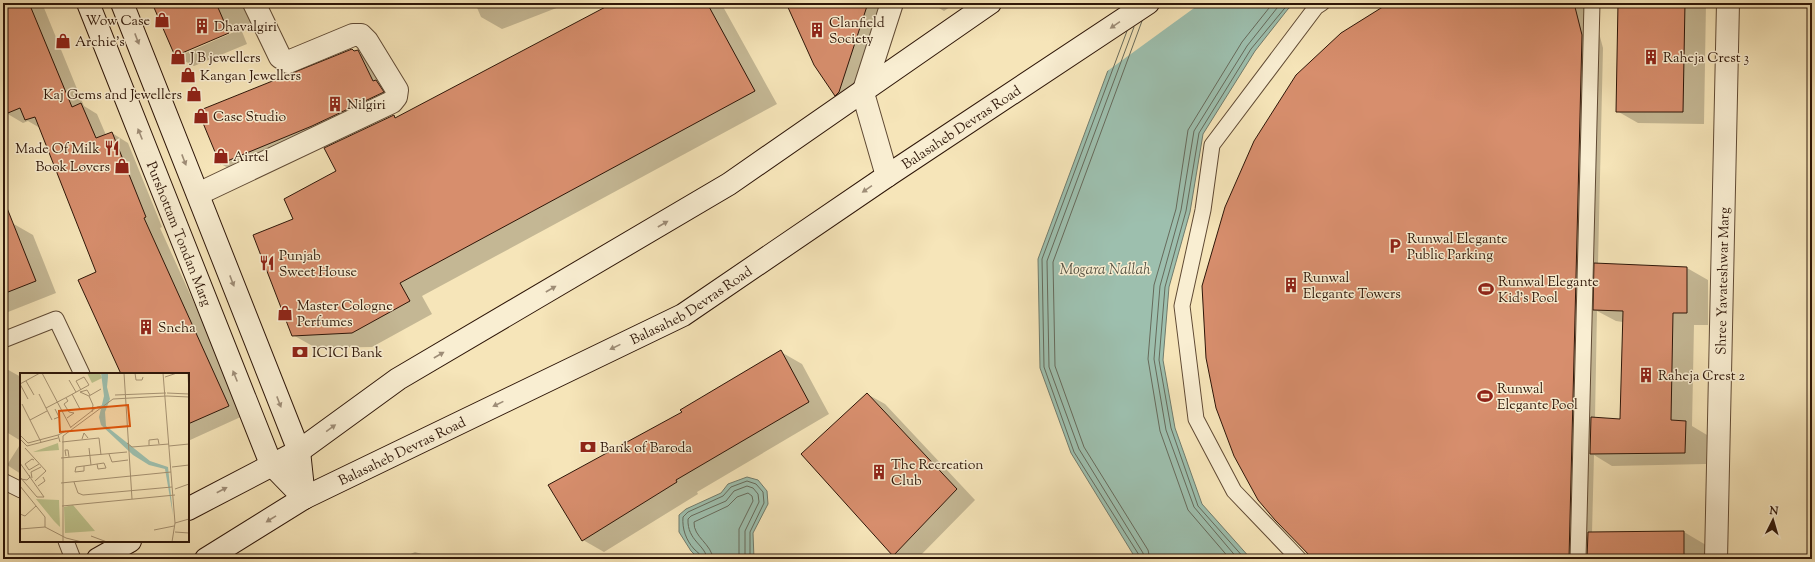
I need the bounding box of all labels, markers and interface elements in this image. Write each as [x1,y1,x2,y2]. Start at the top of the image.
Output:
shop icon: Wow Case [153,11,171,29]
place label: Wow Case [86,12,150,32]
place label: Clanfield Society [829,14,885,50]
building icon: Dhavalgiri [193,17,211,35]
place label: Dhavalgiri [214,18,277,38]
building icon: Clanfield Society [808,21,826,39]
one-way arrow [1110,21,1121,28]
shop icon: Archie's [54,32,72,50]
place label: Archie's [75,33,125,53]
one-way arrow [134,34,140,46]
shop icon: J B jewellers [169,48,187,66]
building icon: Raheja Crest 3 [1642,48,1660,66]
place label: J B jewellers [189,49,261,69]
place label: Raheja Crest 3 [1663,49,1749,69]
shop icon: Kangan Jewellers [179,66,197,84]
place label: Kangan Jewellers [200,67,301,87]
street label: Balasaheb Devras Road [899,82,1026,175]
shop icon: Kaj Gems and Jewellers [185,85,203,103]
place label: Kaj Gems and Jewellers [43,86,182,106]
building icon: Nilgiri [326,95,344,113]
place label: Nilgiri [347,96,386,116]
shop icon: Case Studio [192,107,210,125]
place label: Case Studio [213,108,287,128]
one-way arrow [136,128,142,140]
restaurant icon: Made Of Milk [103,139,121,157]
place label: Made Of Milk [15,140,100,160]
shop icon: Airtel [212,147,230,165]
place label: Airtel [233,148,269,168]
one-way arrow [182,155,188,167]
shop icon: Book Lovers [113,157,131,175]
place label: Book Lovers [35,158,110,178]
street label: Purshottam Tondan Marg [140,159,215,310]
one-way arrow [861,186,873,193]
street label: Shree Yavateshwar Marg [1712,207,1736,355]
one-way arrow [657,220,669,227]
place label: Runwal Elegante Public Parking [1407,230,1508,266]
parking icon: Runwal Elegante Public Parking [1386,237,1404,255]
place label: Punjab Sweet House [279,247,357,283]
restaurant icon: Punjab Sweet House [258,254,276,272]
water label: Mogara Nallah [1059,260,1151,281]
street label: Balasaheb Devras Road [627,263,757,351]
place label: Runwal Elegante Towers [1303,269,1401,305]
place label: Runwal Elegante Kid's Pool [1498,273,1599,309]
one-way arrow [229,276,235,288]
building icon: Runwal Elegante Towers [1282,276,1300,294]
sports icon: Runwal Elegante Kid's Pool [1477,280,1495,298]
one-way arrow [545,286,557,293]
place label: Master Cologne Perfumes [297,297,393,333]
shop icon: Master Cologne Perfumes [276,304,294,322]
building icon: Sneha [137,318,155,336]
place label: Sneha [158,319,196,339]
bank icon: ICICI Bank [291,343,309,361]
place label: ICICI Bank [312,344,383,364]
one-way arrow [609,344,621,351]
one-way arrow [433,352,445,359]
building icon: Raheja Crest 2 [1637,366,1655,384]
place label: Raheja Crest 2 [1658,367,1745,387]
one-way arrow [232,370,238,382]
inset map [20,373,189,542]
place label: Runwal Elegante Pool [1497,380,1578,416]
sports icon: Runwal Elegante Pool [1476,387,1494,405]
one-way arrow [277,397,283,409]
one-way arrow [492,401,504,407]
street label: Balasaheb Devras Road [336,413,470,492]
one-way arrow [326,424,336,432]
bank icon: Bank of Baroda [579,438,597,456]
place label: Bank of Baroda [600,439,693,459]
place label: The Recreation Club [891,456,984,492]
building icon: The Recreation Club [870,463,888,481]
one-way arrow [217,487,228,494]
north arrow [1753,500,1793,540]
text: N [1768,503,1779,519]
one-way arrow [265,515,277,522]

